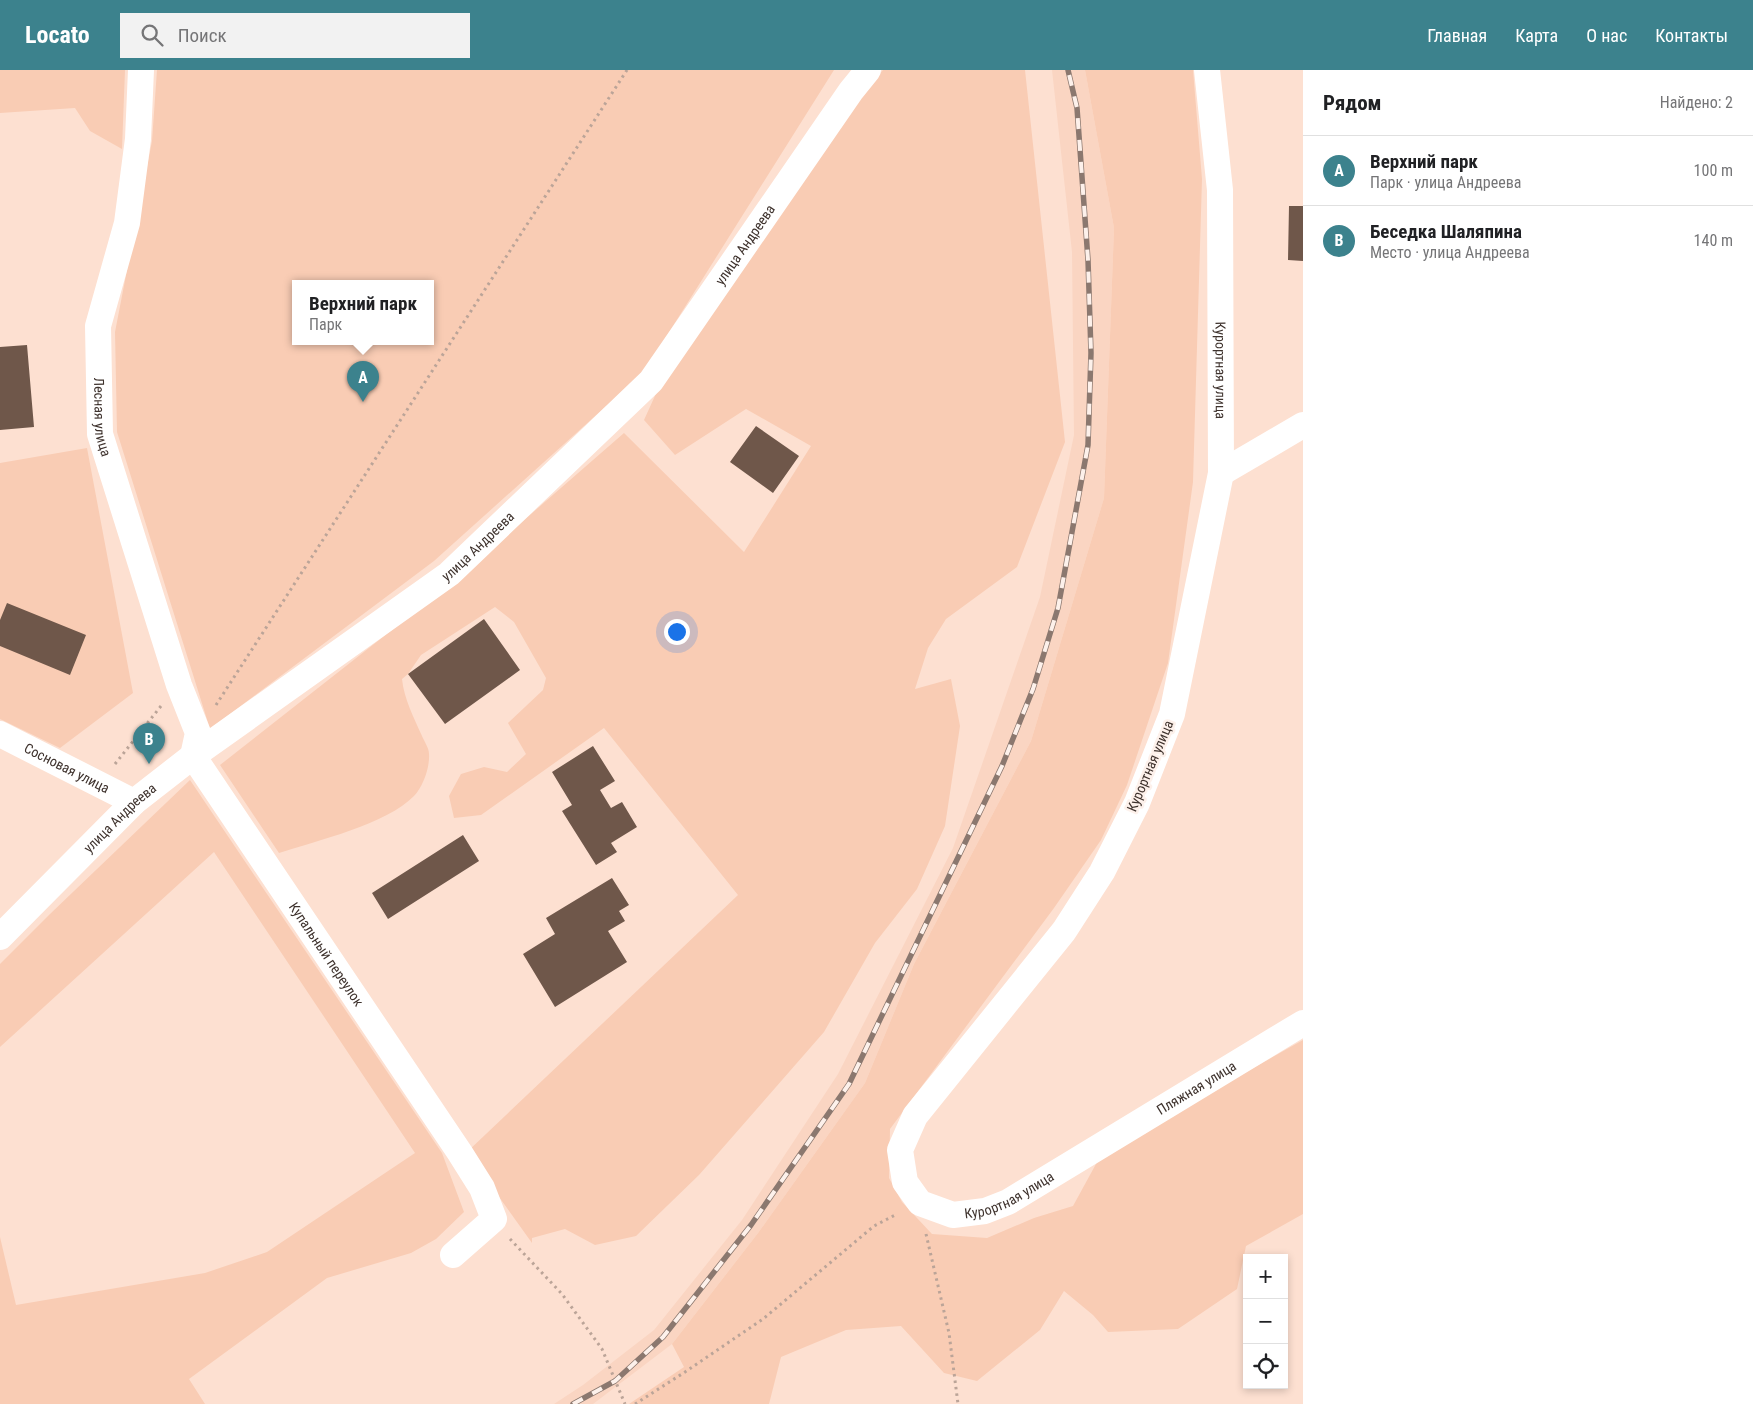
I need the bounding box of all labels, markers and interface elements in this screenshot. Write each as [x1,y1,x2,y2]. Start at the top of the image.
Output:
search box [120,13,470,58]
text: Locato [25,21,90,49]
icon: search [138,21,166,49]
text: Поиск [178,24,227,47]
text: Главная [1427,25,1487,46]
text: Карта [1515,25,1558,46]
text: О нас [1586,25,1627,46]
text: Контакты [1655,25,1728,46]
text: Рядом [1323,91,1382,115]
text: Найдено: 2 [1660,93,1733,112]
text: Верхний парк [1370,150,1478,173]
text: A [1334,161,1344,180]
text: 100 m [1694,161,1733,180]
text: Парк · улица Андреева [1370,173,1521,192]
street label: улица Андреева [712,202,778,288]
text: Беседка Шаляпина [1370,220,1522,243]
text: B [1335,231,1343,250]
text: 140 m [1694,231,1733,250]
text: Место · улица Андреева [1370,243,1530,262]
popup [292,280,434,345]
text: Верхний парк [309,292,417,315]
text: Парк [309,315,342,334]
street label: Курортная улица [1212,322,1229,419]
pin: A [347,361,379,402]
street label: Лесная улица [91,377,115,458]
street label: улица Андреева [439,508,517,585]
your location [664,619,690,645]
street label: Курортная улица [1124,718,1176,814]
pin: B [133,723,165,764]
street label: Сосновая улица [22,740,112,796]
street label: улица Андреева [80,780,159,856]
street label: Купальный переулок [286,899,367,1009]
street label: Пляжная улица [1154,1058,1239,1118]
street label: Курортная улица [963,1168,1057,1222]
map controls [1243,1254,1288,1389]
button: + [1243,1254,1288,1299]
button: − [1243,1299,1288,1344]
button: locate [1243,1344,1288,1389]

